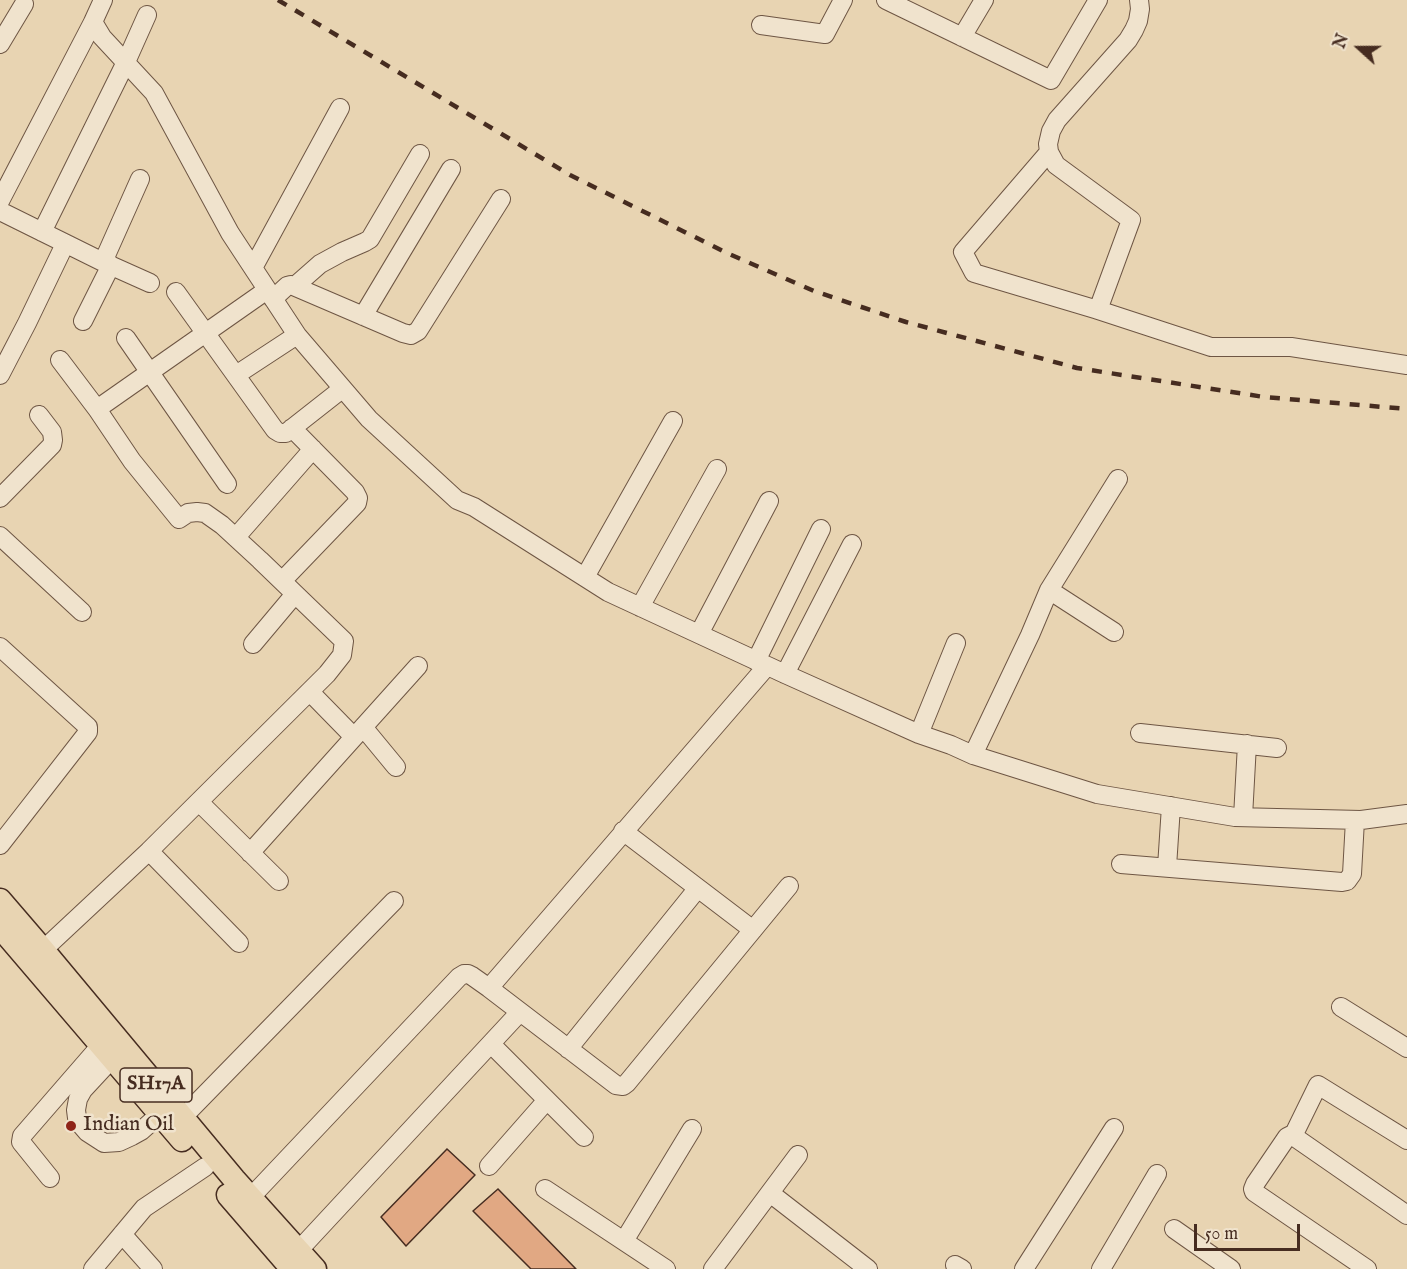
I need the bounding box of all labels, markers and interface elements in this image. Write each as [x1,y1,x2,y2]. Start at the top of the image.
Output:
north arrow [1329,18,1389,78]
text: N [1330,32,1354,52]
road number: SH17A [120,1068,192,1102]
place label: Indian Oil [83,1113,174,1139]
marker: Indian Oil [64,1119,78,1133]
scale bar [1197,1212,1304,1250]
text: 50 m [1205,1223,1238,1246]

